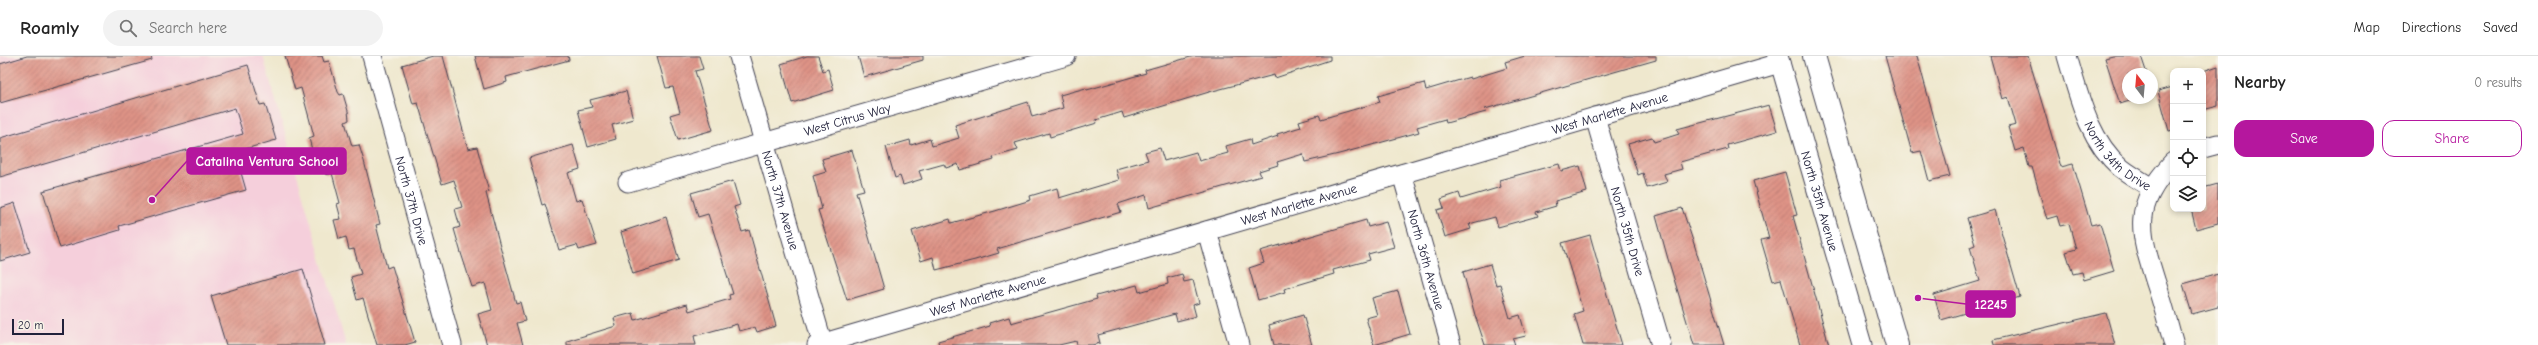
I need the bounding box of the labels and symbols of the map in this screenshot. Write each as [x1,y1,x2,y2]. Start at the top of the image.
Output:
north arrow [2122,68,2158,104]
street label: West Marlette Avenue [1550,89,1670,137]
street label: West Citrus Way [802,100,893,139]
street label: North 34th Drive [2081,119,2154,194]
callout: Catalina Ventura School [187,148,346,174]
street label: North 37th Avenue [759,149,802,252]
street label: North 35th Avenue [1798,149,1842,254]
text: Catalina Ventura School [195,153,339,170]
street label: North 37th Drive [392,155,431,247]
street label: West Marlette Avenue [1239,180,1359,228]
street label: North 35th Drive [1608,185,1648,278]
street label: North 36th Avenue [1405,208,1448,312]
street label: West Marlette Avenue [928,271,1048,320]
callout: 12245 [1966,291,2015,317]
text: 12245 [1974,296,2008,313]
scale bar [12,317,64,336]

